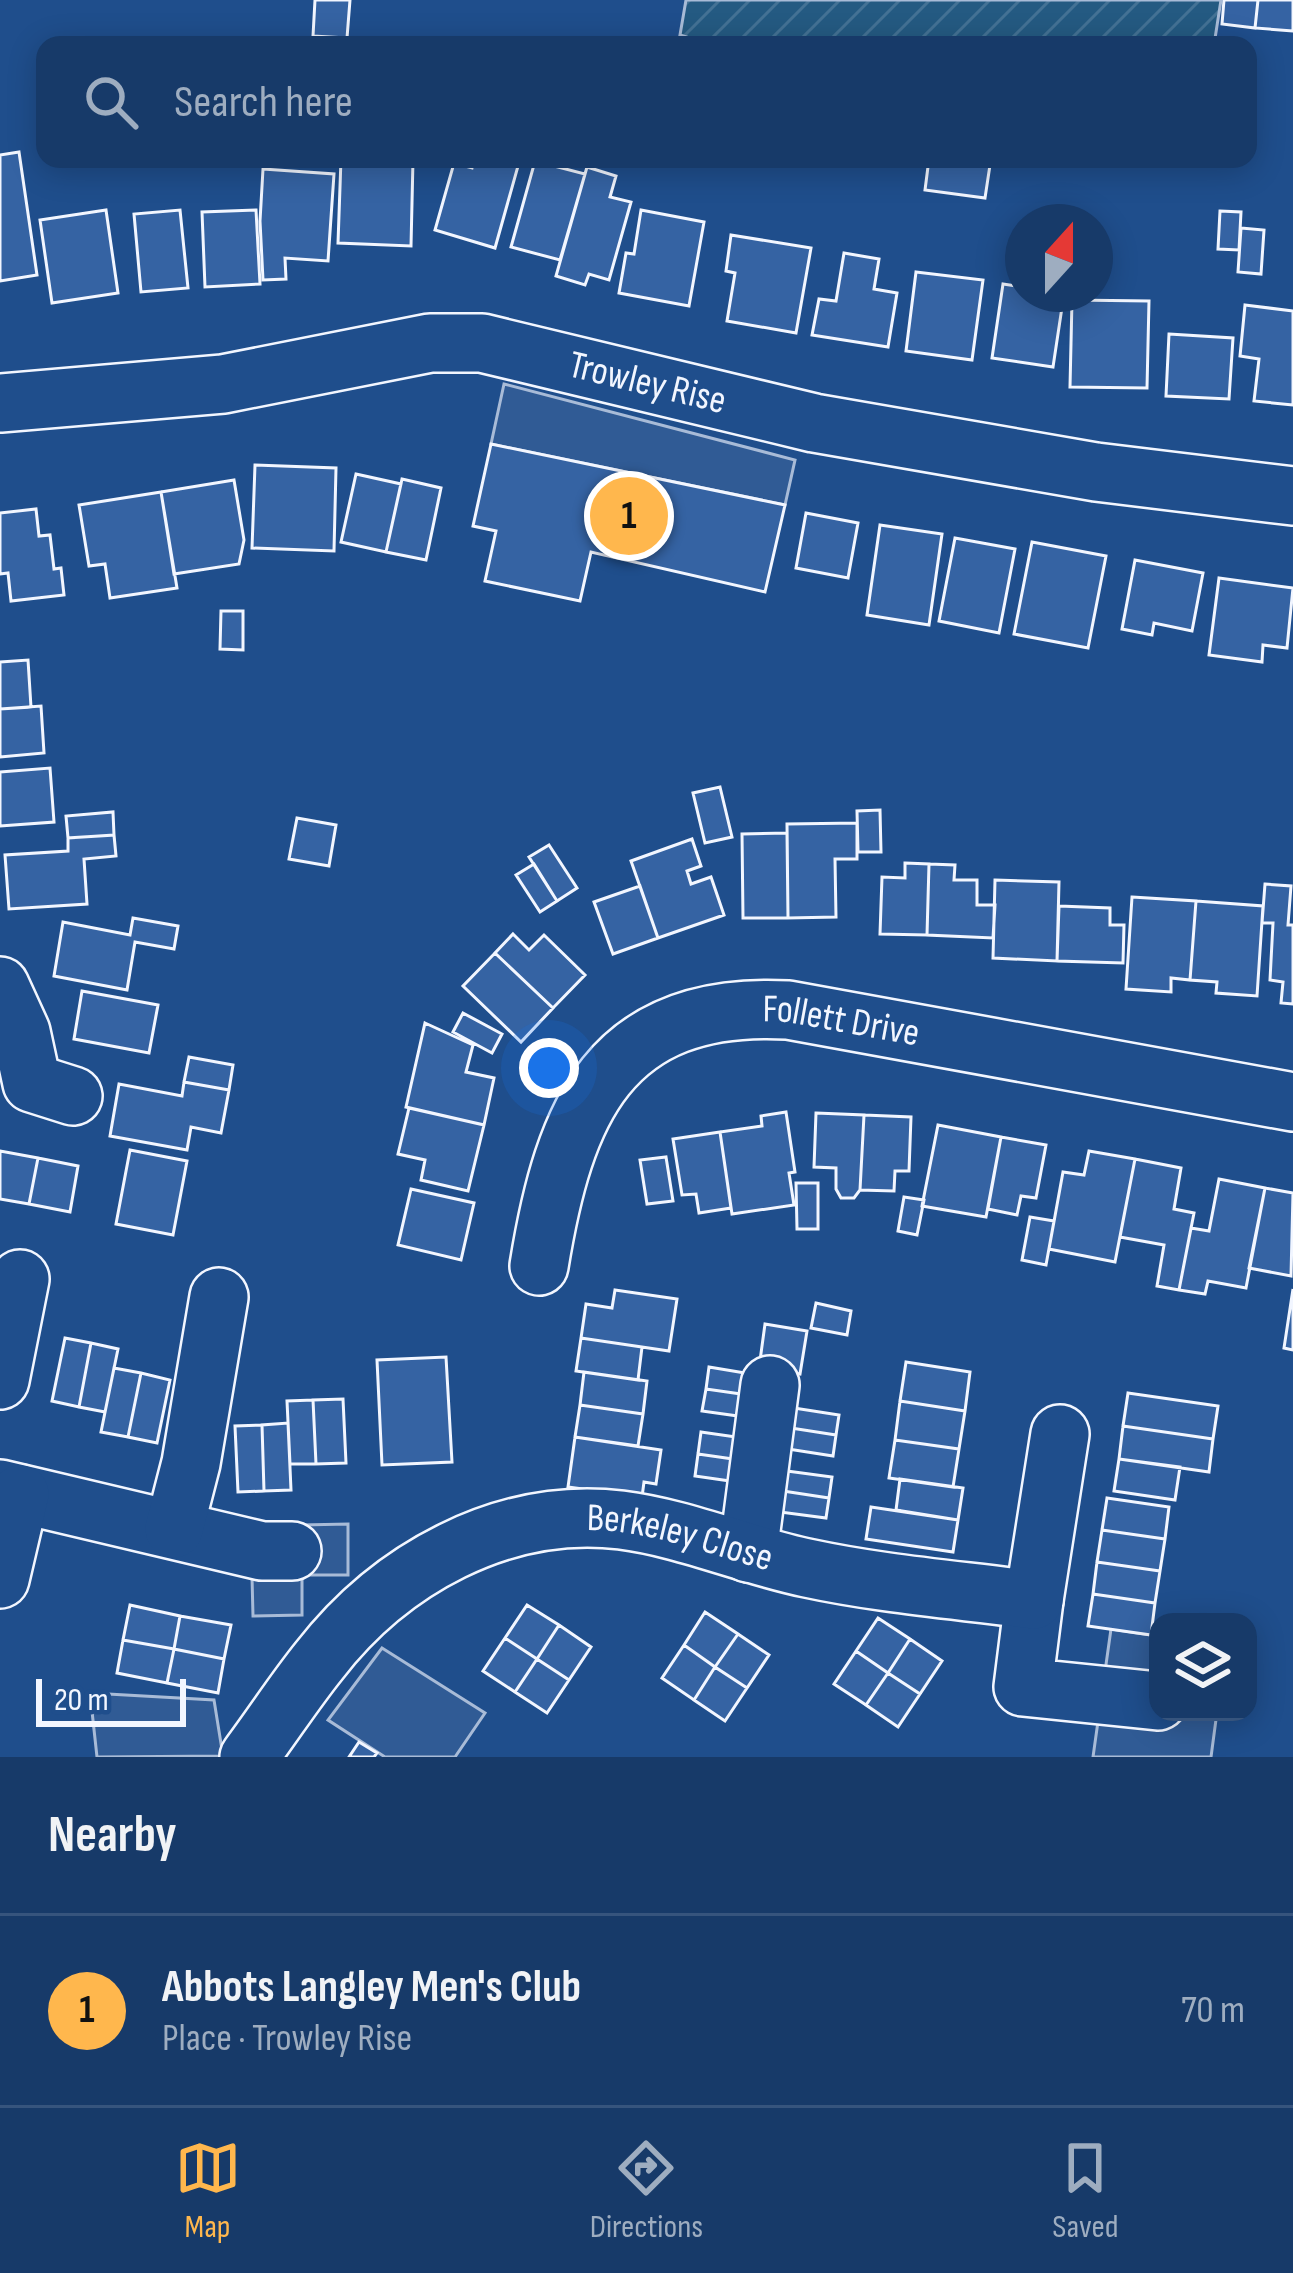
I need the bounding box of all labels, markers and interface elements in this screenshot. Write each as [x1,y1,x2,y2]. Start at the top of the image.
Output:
search box [36,36,1257,168]
icon: search [78,69,144,135]
text: Search here [174,75,353,130]
north arrow [1005,204,1113,312]
street label: Trowley Rise [564,341,731,424]
pin: 1 [590,471,668,561]
street label: Follett Drive [762,986,923,1057]
your location [519,1038,579,1098]
street label: Berkeley Close [586,1494,778,1582]
map controls [1149,1613,1257,1721]
button: layers [1149,1613,1257,1721]
scale bar [36,1673,186,1726]
text: 20 m [54,1680,109,1720]
text: Nearby [48,1805,177,1866]
text: Abbots Langley Men's Club [162,1960,581,2015]
text: 1 [79,1987,95,2034]
text: 70 m [1181,1987,1245,2034]
text: Place · Trowley Rise [162,2015,412,2062]
tab: Map [175,2135,241,2247]
tab: Directions [590,2135,703,2247]
tab: Saved [1052,2135,1118,2247]

